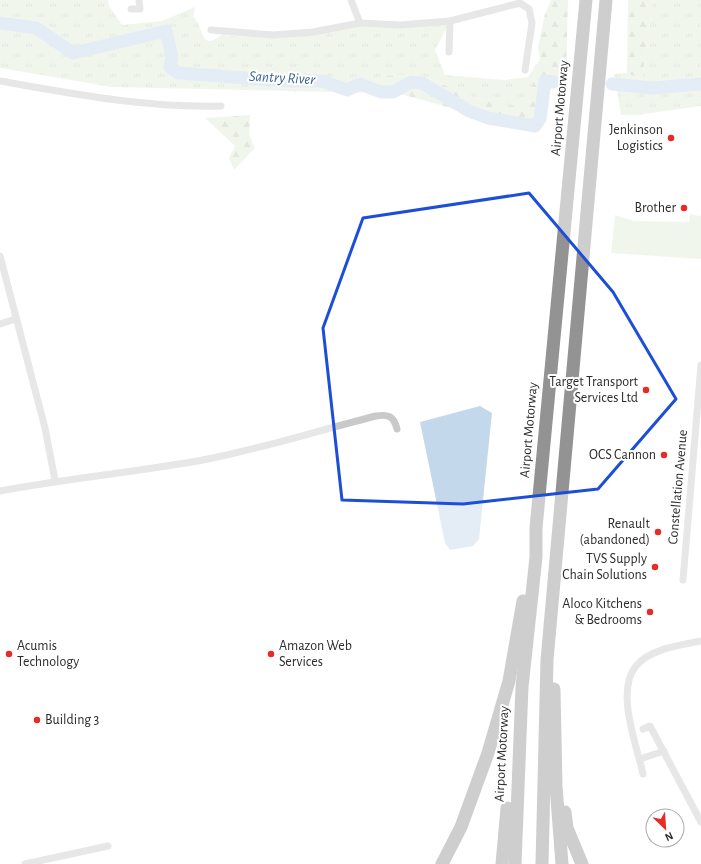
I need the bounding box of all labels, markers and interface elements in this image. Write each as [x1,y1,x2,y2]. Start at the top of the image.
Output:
street label: Airport Motorway [549,60,571,156]
water label: Santry River [249,69,317,87]
place label: Jenkinson Logistics [609,123,663,153]
marker: Jenkinson Logistics [666,133,676,143]
place label: Brother [635,201,676,215]
marker: Brother [679,203,689,213]
place label: Target Transport Services Ltd [549,375,639,405]
street label: Airport Motorway [518,382,540,478]
marker: Target Transport Services Ltd [641,385,651,395]
street label: Constellation Avenue [666,429,690,545]
place label: OCS Cannon [589,448,656,462]
marker: OCS Cannon [659,450,669,460]
place label: Renault (abandoned) [580,517,651,547]
marker: Renault (abandoned) [653,527,663,537]
place label: TVS Supply Chain Solutions [562,552,647,582]
marker: TVS Supply Chain Solutions [650,562,660,572]
place label: Aloco Kitchens & Bedrooms [562,597,642,627]
marker: Aloco Kitchens & Bedrooms [645,607,655,617]
place label: Acumis Technology [17,639,79,669]
place label: Amazon Web Services [279,639,352,669]
marker: Acumis Technology [4,649,14,659]
marker: Amazon Web Services [266,649,276,659]
street label: Airport Motorway [492,706,512,802]
place label: Building 3 [45,713,99,727]
marker: Building 3 [32,715,42,725]
north arrow [645,808,685,848]
text: N [663,830,675,843]

